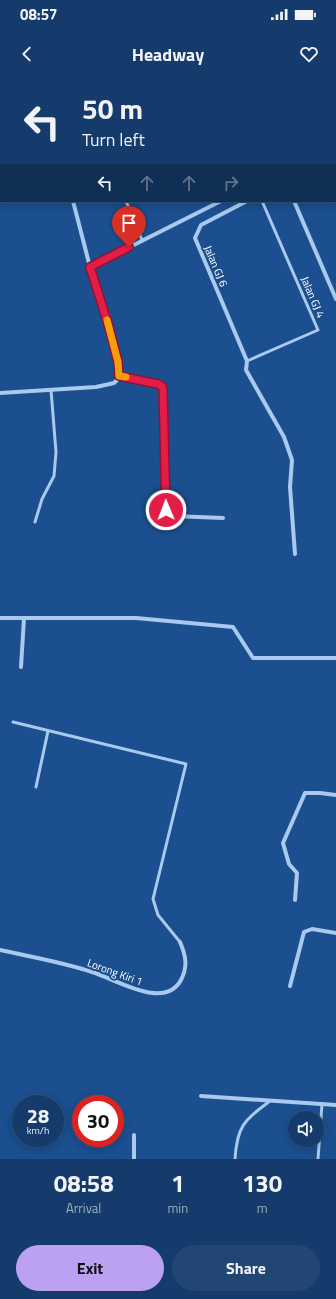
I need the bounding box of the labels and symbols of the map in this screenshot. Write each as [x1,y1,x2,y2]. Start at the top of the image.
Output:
pin [112,206,146,247]
street label: Jalan GJ 6 [200,243,232,289]
street label: Jalan GJ 4 [297,274,329,320]
position arrow [145,489,187,531]
street label: Lorong Kiri 1 [85,955,145,989]
speed limit sign: 30 [72,1095,124,1147]

